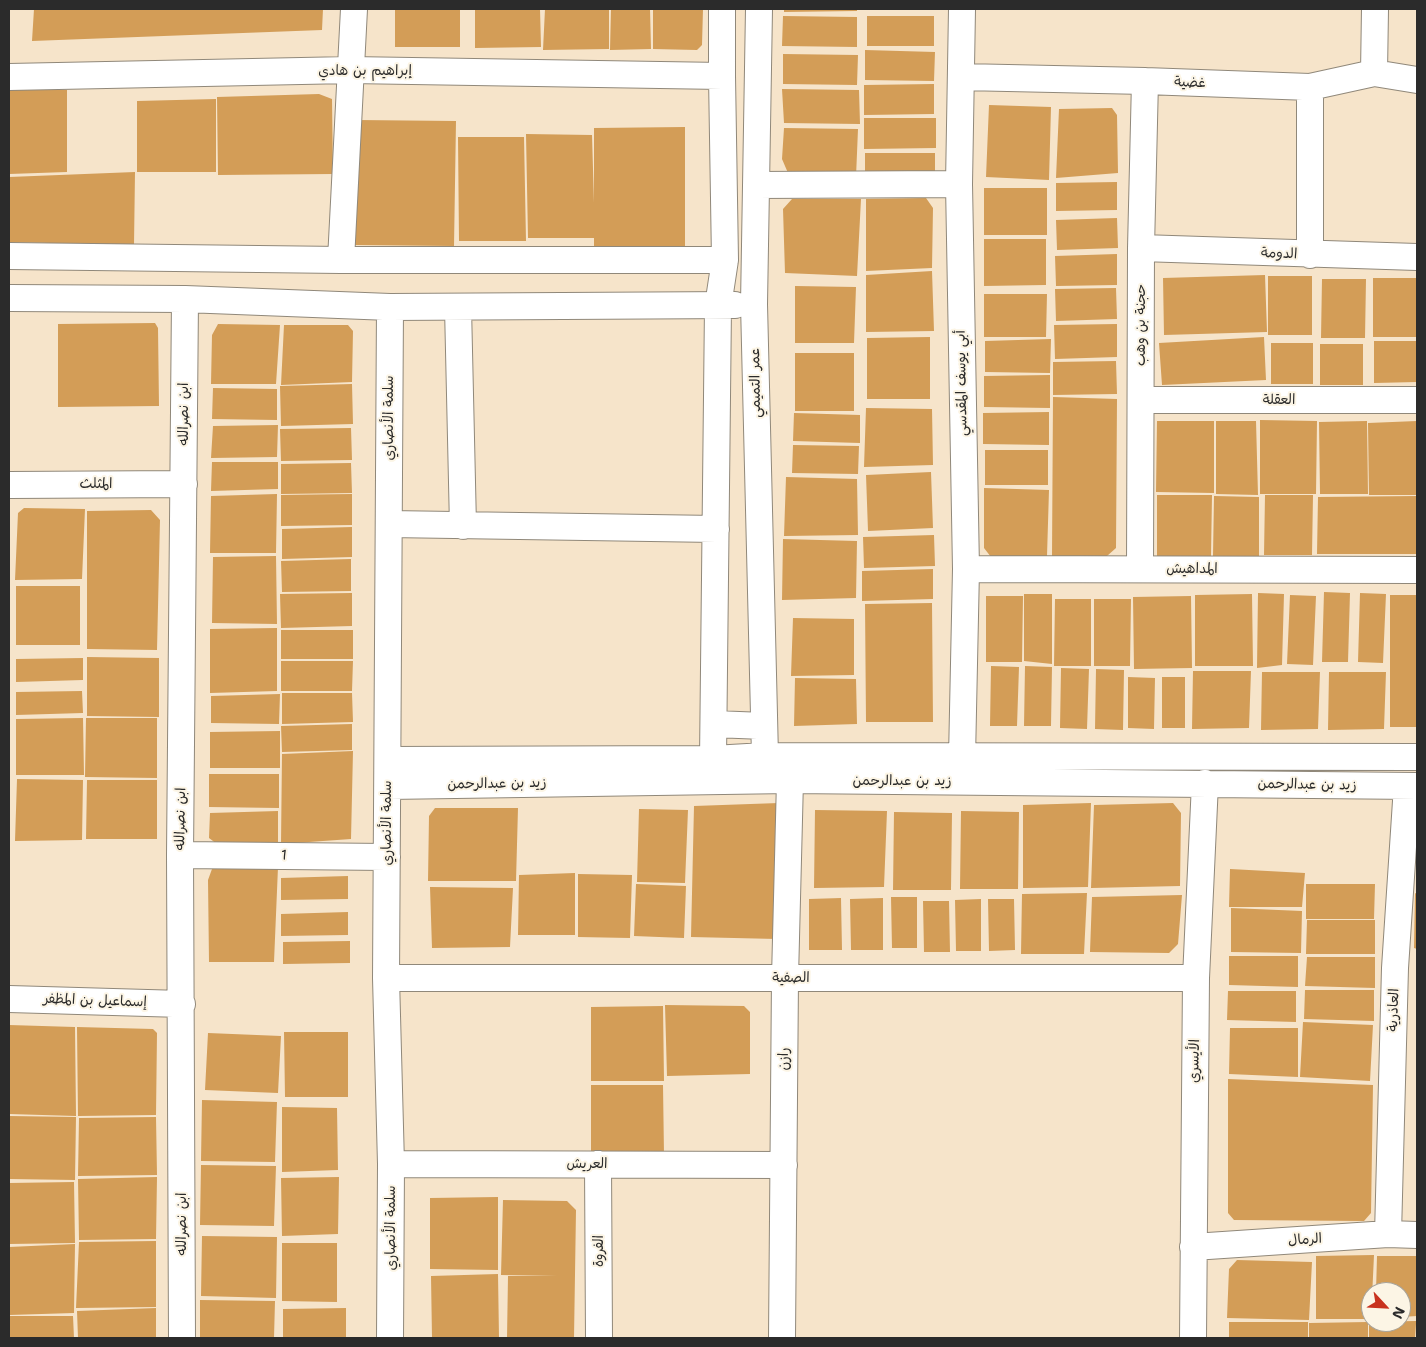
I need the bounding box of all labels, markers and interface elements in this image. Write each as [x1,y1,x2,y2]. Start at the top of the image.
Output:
street label: إبراهيم بن هادي [318,63,412,79]
street label: غضية [1174,74,1206,92]
street label: الدومة [1260,245,1298,263]
street label: حجنة بن وهب [1133,284,1149,366]
street label: أبي يوسف المقدسي [953,330,971,436]
street label: عمر التميمي [747,348,765,418]
street label: سلمة الأنصاري [381,375,397,461]
street label: ابن نصرالله [176,383,192,445]
street label: العقلة [1263,392,1295,408]
street label: المثلث [79,476,113,492]
street label: المداهيش [1166,561,1218,577]
street label: زيد بن عبدالرحمن [852,773,952,789]
street label: زيد بن عبدالرحمن [447,775,547,793]
street label: زيد بن عبدالرحمن [1257,776,1357,794]
street label: سلمة الأنصاري [379,780,395,866]
street label: ابن نصرالله [172,787,190,851]
street label: 1 [281,848,287,864]
street label: الصفية [772,970,810,986]
street label: العاذرية [1385,988,1403,1032]
street label: إسماعيل بن المظفر [43,991,147,1011]
street label: الأيسري [1186,1039,1204,1083]
street label: رازن [776,1047,792,1071]
street label: العريش [566,1156,608,1172]
street label: سلمة الأنصاري [383,1185,399,1271]
street label: ابن نصرالله [174,1193,190,1255]
street label: الرمال [1287,1230,1323,1250]
street label: الفروة [591,1235,607,1267]
north arrow [1361,1282,1411,1332]
text: N [1388,1304,1409,1322]

